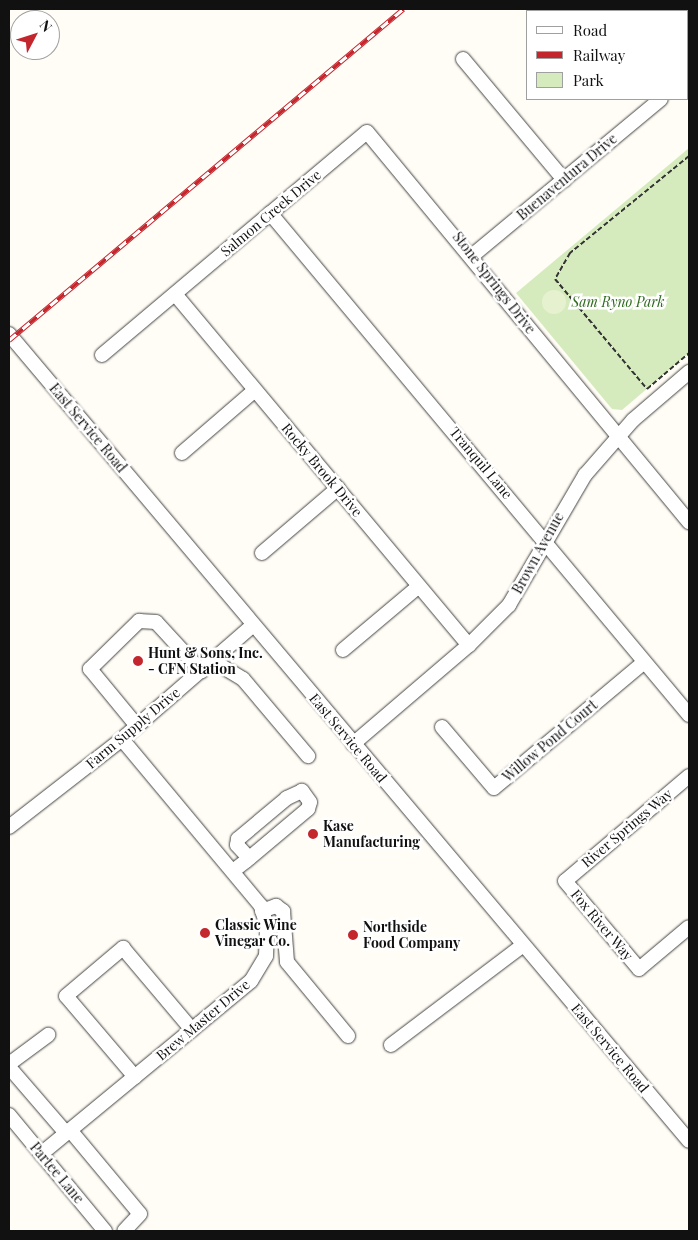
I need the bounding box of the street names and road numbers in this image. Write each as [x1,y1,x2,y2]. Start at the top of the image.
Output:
street label: Buenaventura Drive [514,130,620,224]
street label: Salmon Creek Drive [217,166,325,260]
street label: Stone Springs Drive [449,229,539,337]
street label: East Service Road [46,380,130,476]
street label: Rocky Brook Drive [278,420,366,520]
street label: Tranquil Lane [446,424,516,502]
street label: Brown Avenue [509,509,567,597]
street label: Farm Supply Drive [83,684,183,772]
street label: East Service Road [306,690,390,786]
street label: Willow Pond Court [499,696,601,786]
street label: River Springs Way [578,785,676,871]
street label: Fox River Way [567,886,637,964]
street label: Brew Master Drive [153,976,253,1064]
street label: East Service Road [568,1000,652,1096]
street label: Partee Lane [27,1139,87,1207]

